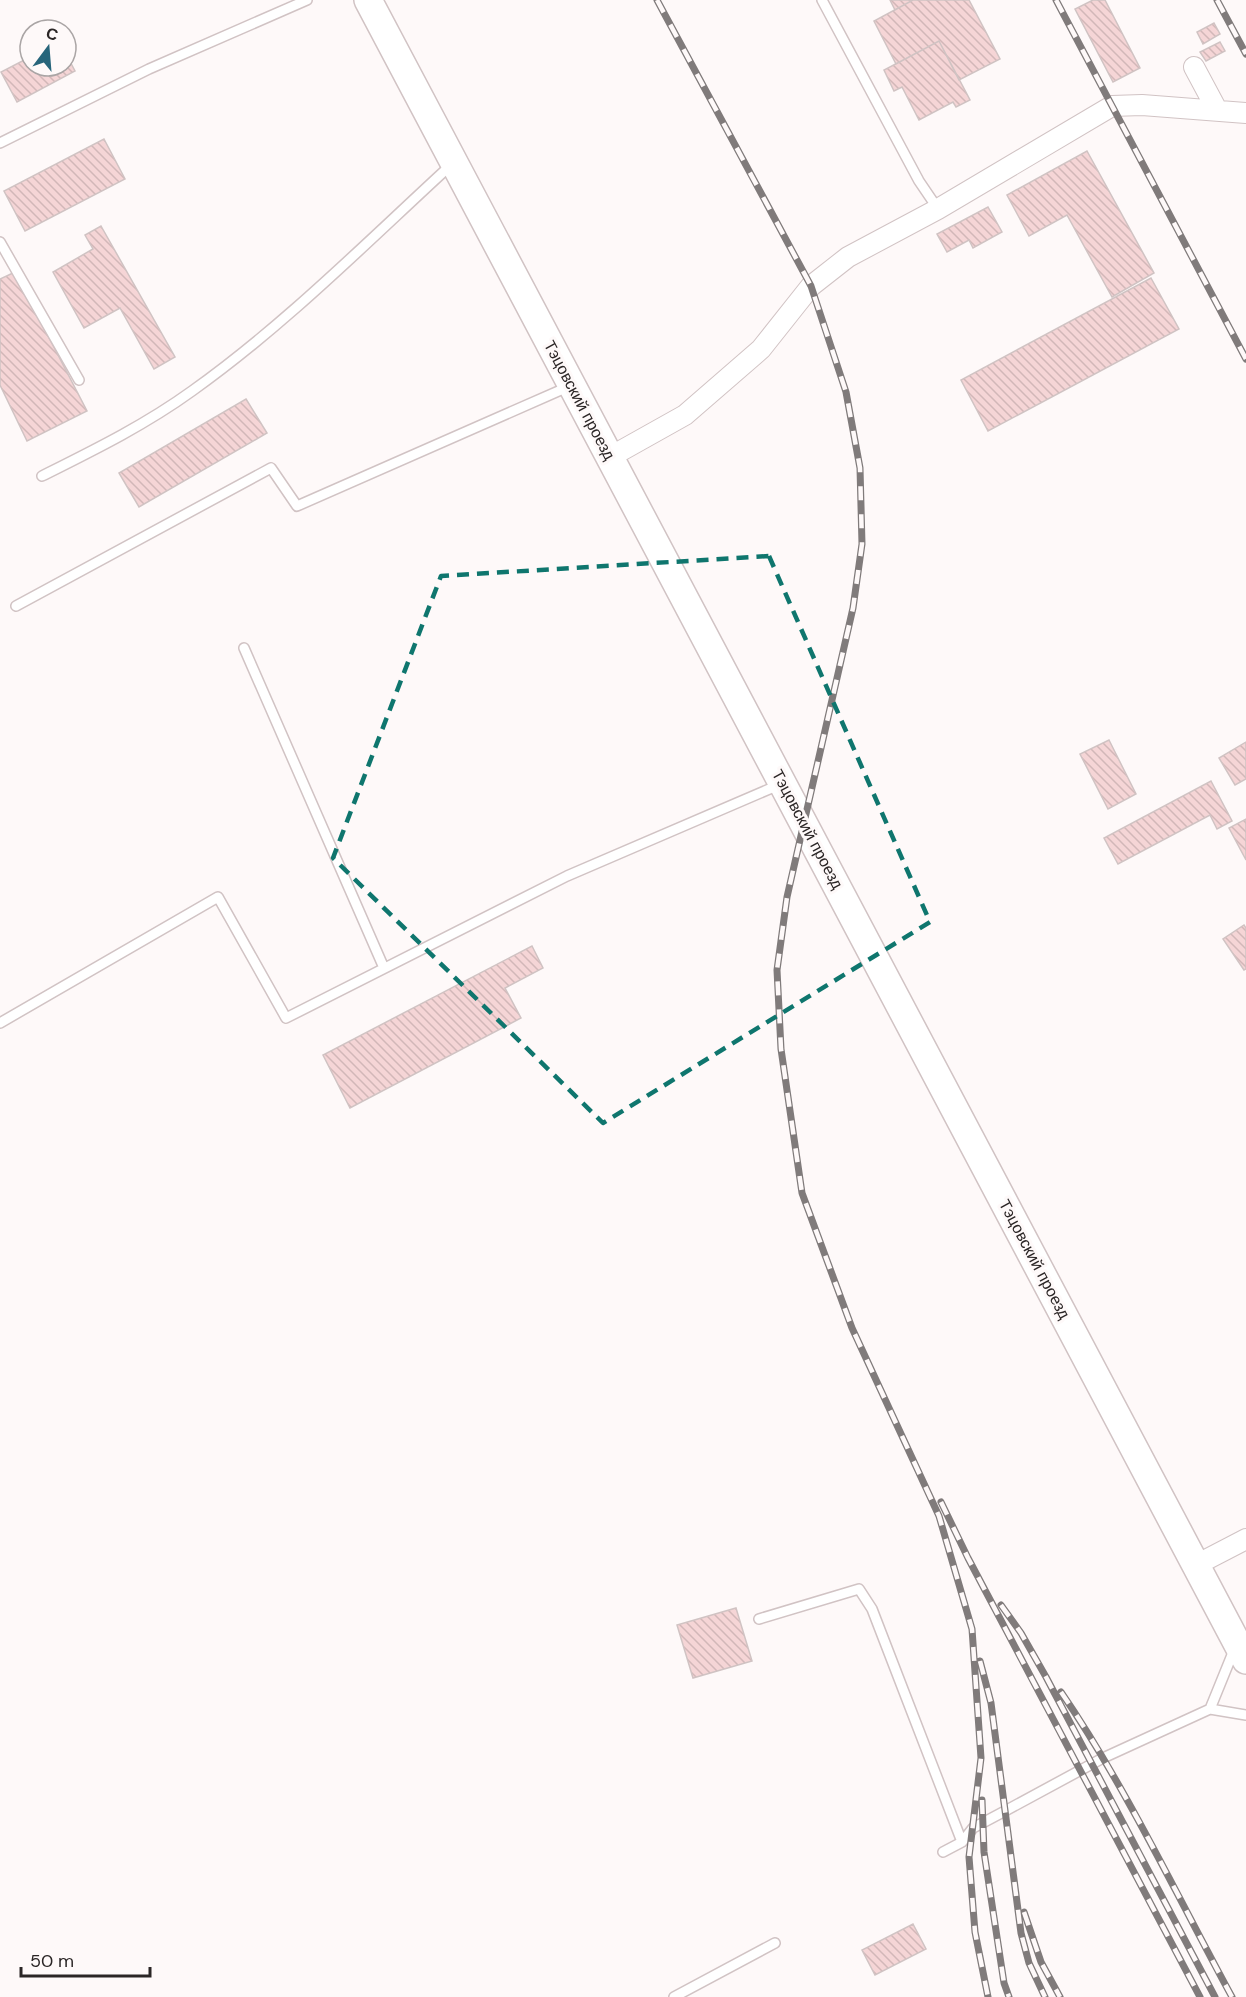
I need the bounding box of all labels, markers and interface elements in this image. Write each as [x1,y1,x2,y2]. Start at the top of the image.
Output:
north arrow [18,18,78,78]
text: С [44,22,61,46]
street label: Тэцовский проезд [539,337,620,464]
street label: Тэцовский проезд [767,766,848,893]
street label: Тэцовский проезд [994,1196,1075,1323]
scale bar [21,1940,150,1978]
text: 50 m [30,1949,74,1973]

